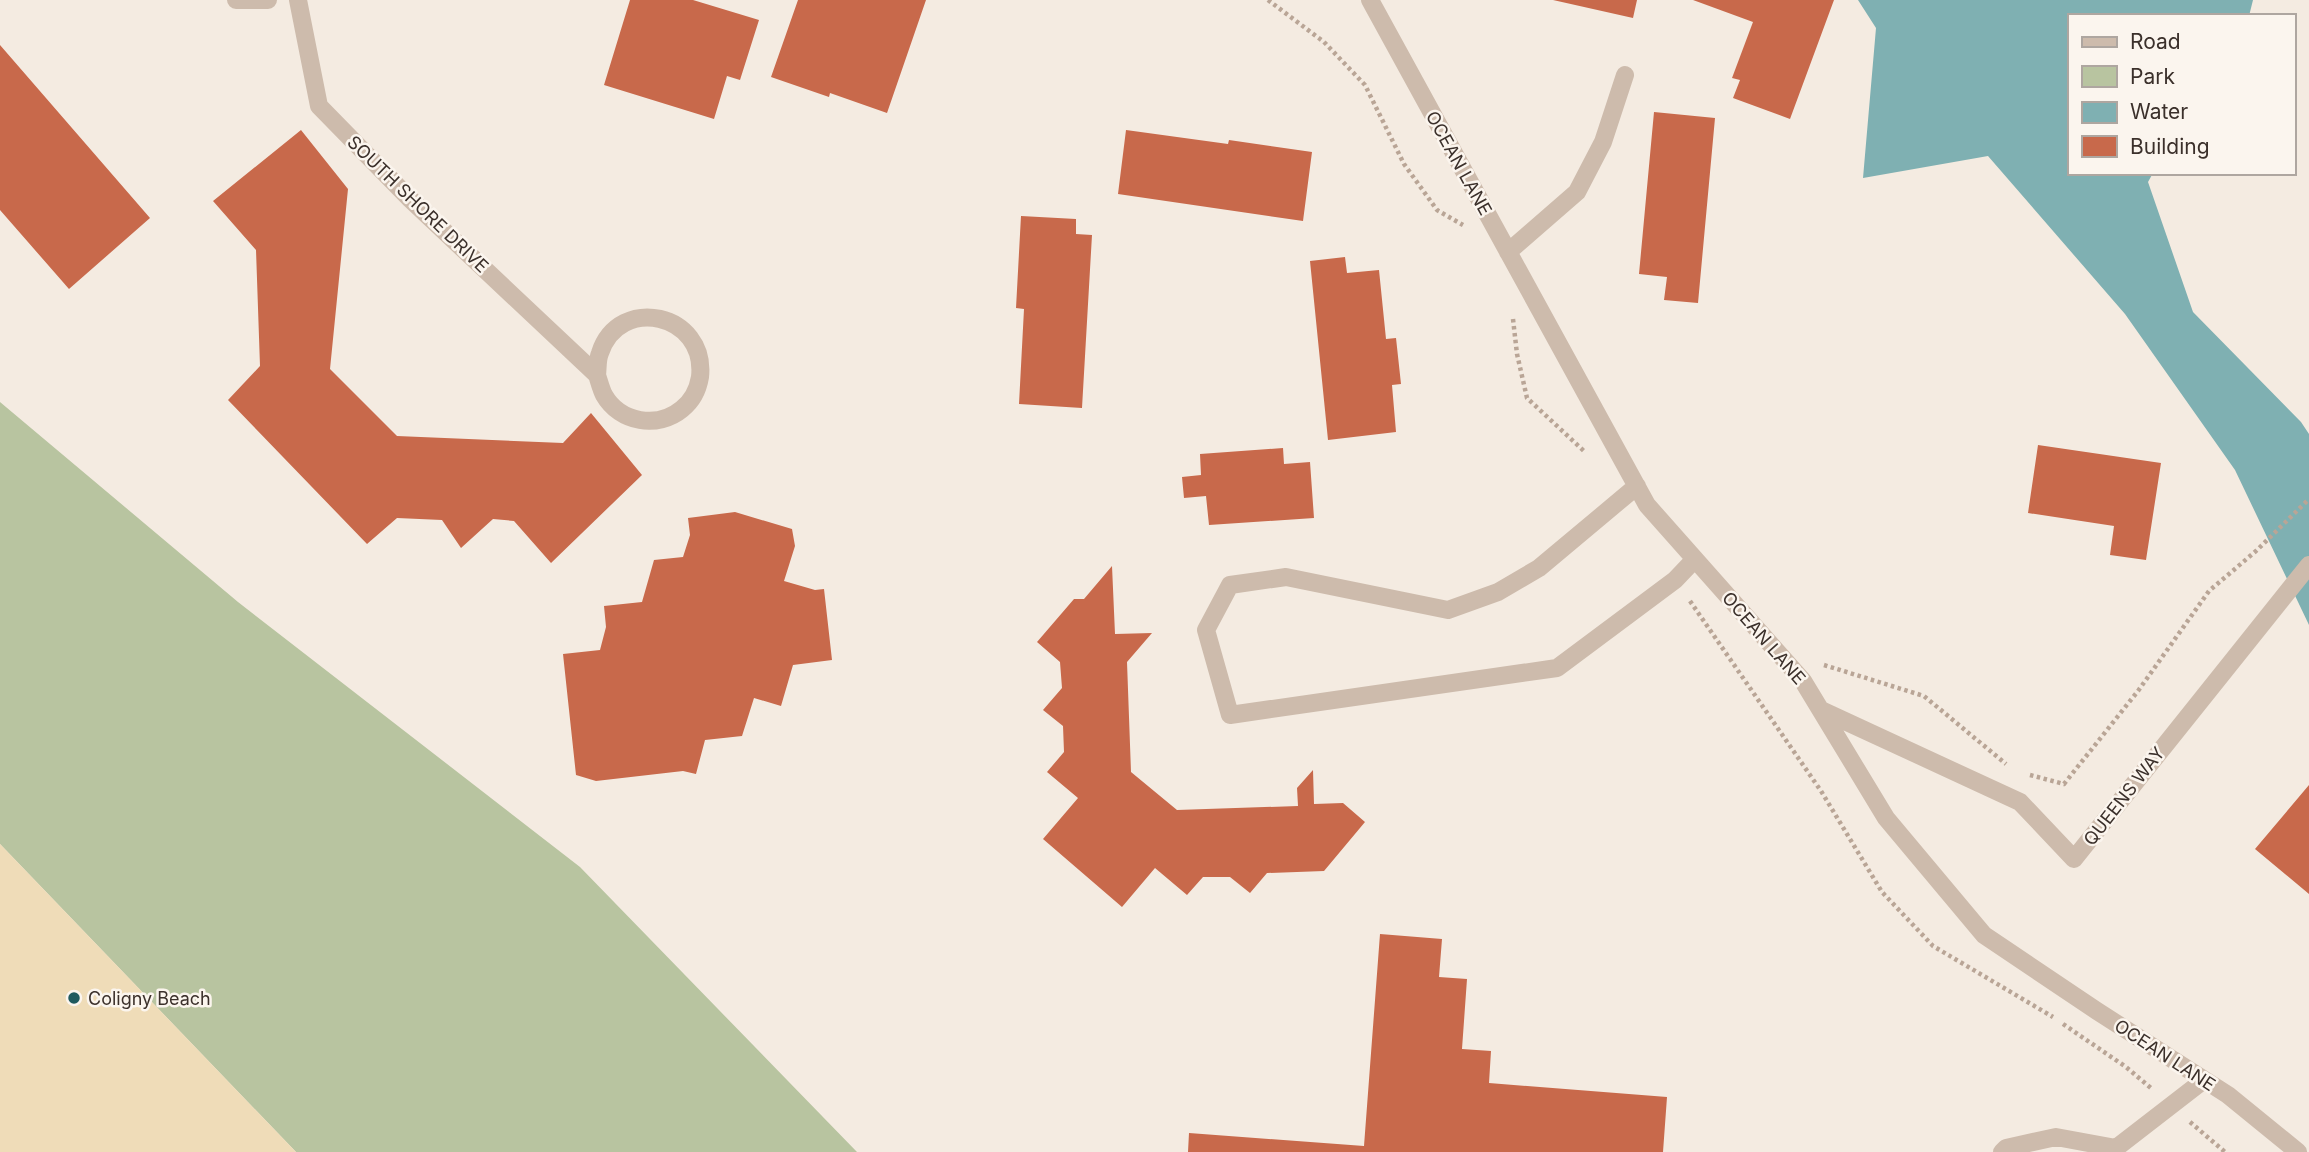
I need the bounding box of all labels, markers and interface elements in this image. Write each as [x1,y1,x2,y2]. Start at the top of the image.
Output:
legend [2068,14,2295,175]
text: Road [2130,29,2181,54]
text: Park [2130,64,2175,89]
text: Water [2130,99,2188,124]
street label: OCEAN LANE [1422,107,1496,219]
street label: SOUTH SHORE DRIVE [343,131,493,277]
text: Building [2130,134,2210,159]
street label: OCEAN LANE [1718,587,1810,689]
street label: QUEENS WAY [2079,743,2169,849]
place label: Coligny Beach [88,988,211,1009]
marker: Coligny Beach [66,990,82,1006]
street label: OCEAN LANE [2111,1015,2219,1095]

